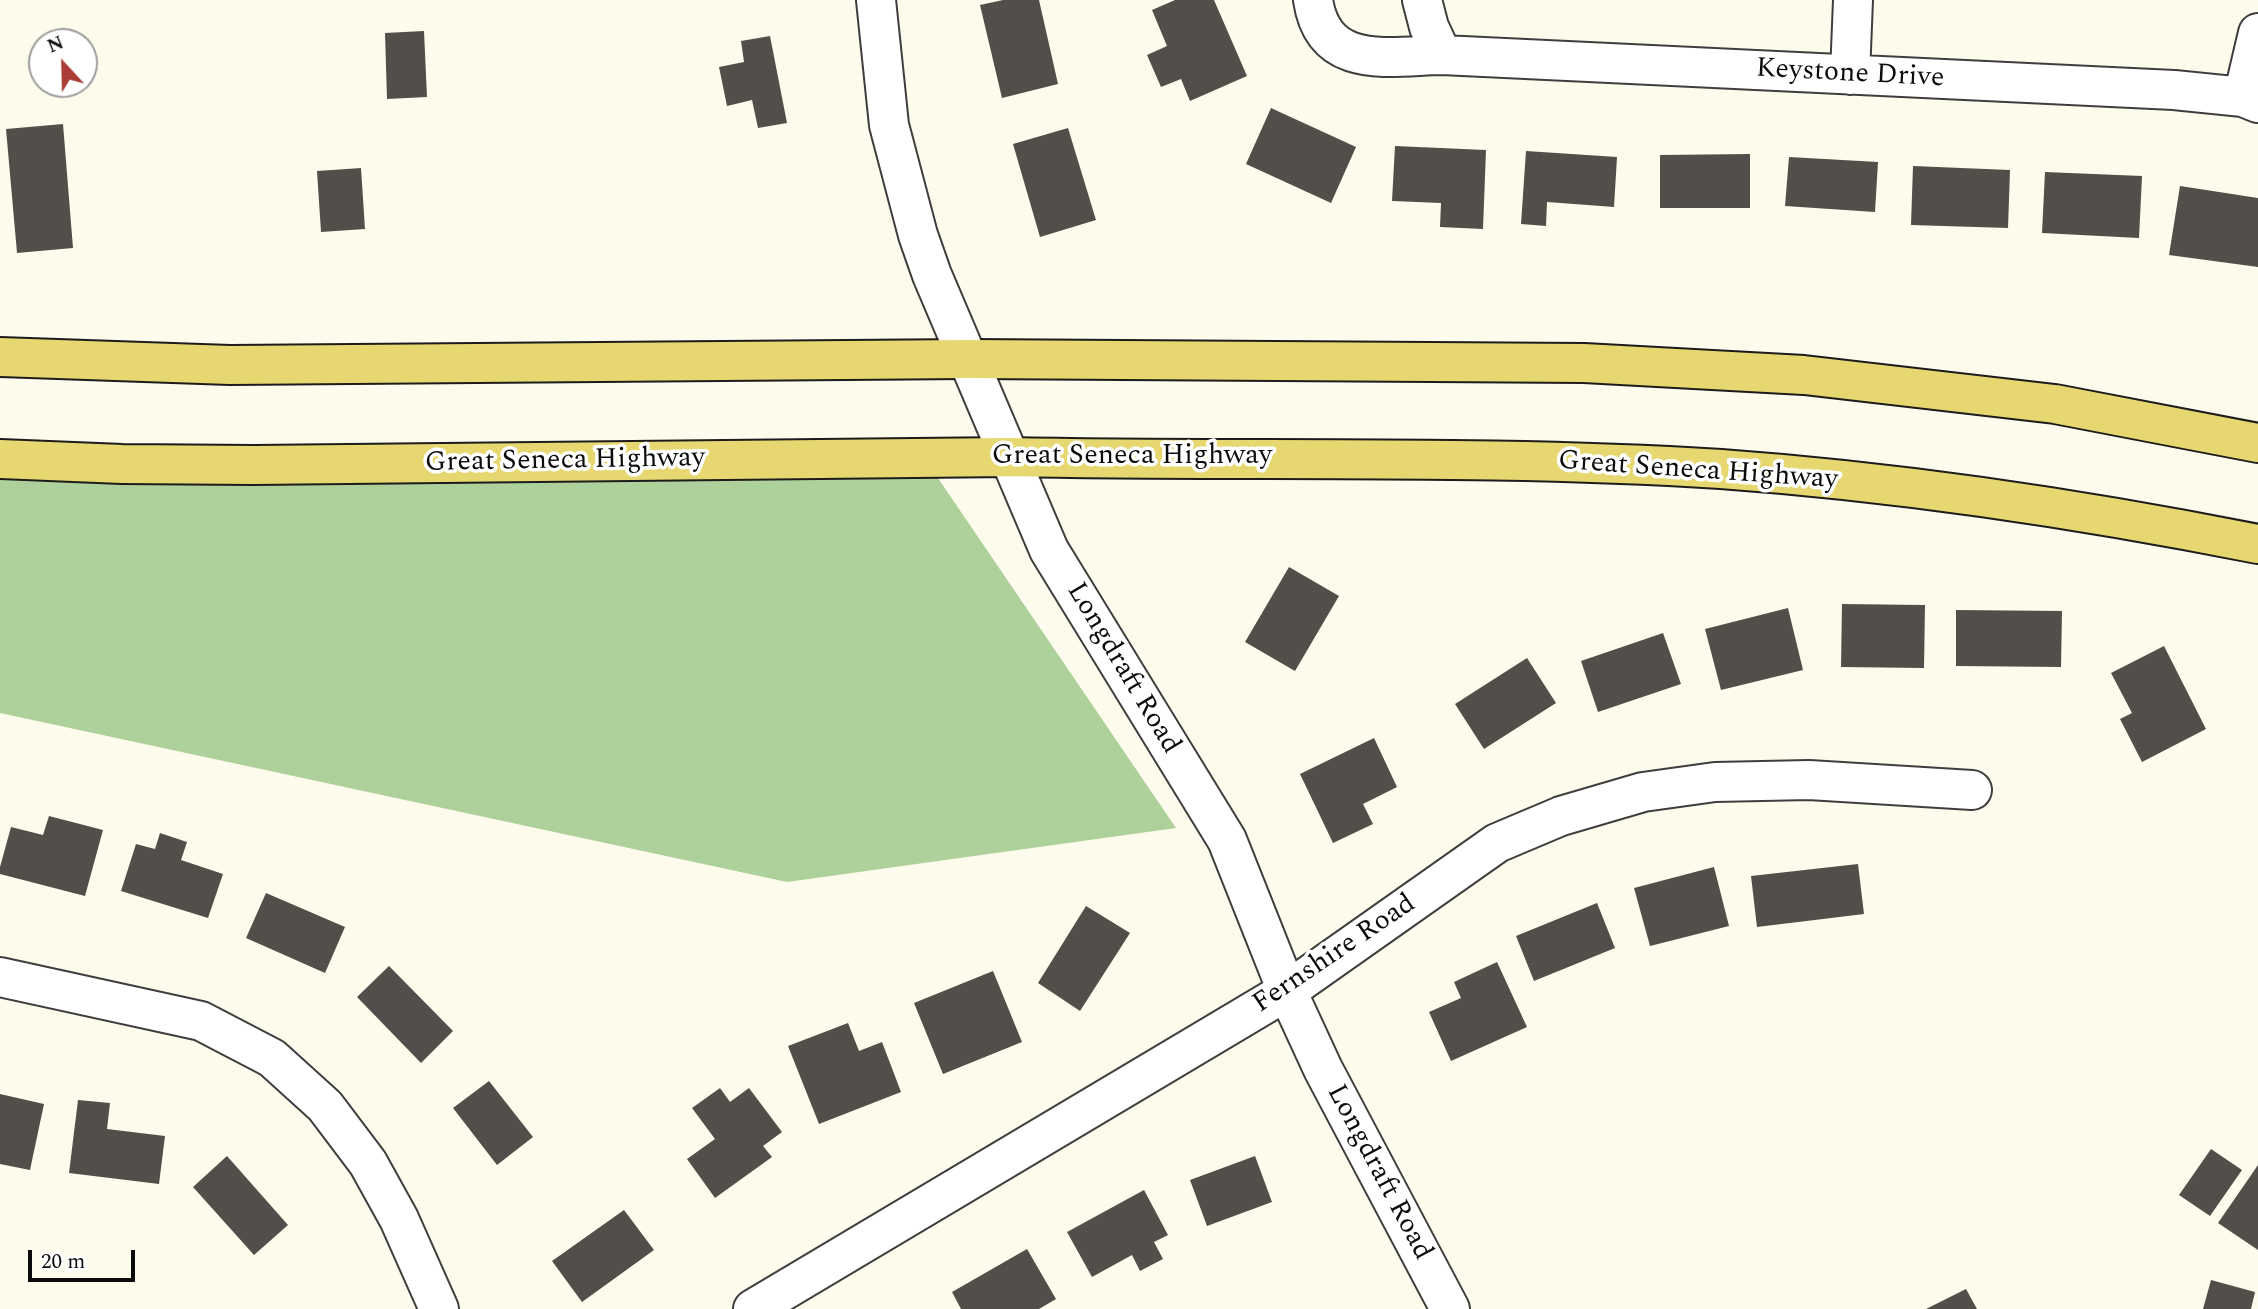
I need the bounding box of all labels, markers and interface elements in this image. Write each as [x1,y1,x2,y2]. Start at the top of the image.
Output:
north arrow [28,28,98,98]
text: N [43,29,68,61]
street label: Keystone Drive [1755,53,1945,97]
street label: Great Seneca Highway [992,441,1272,475]
street label: Great Seneca Highway [425,443,705,481]
street label: Great Seneca Highway [1557,445,1839,499]
street label: Longdraft Road [1058,577,1186,761]
street label: Fernshire Road [1247,888,1423,1022]
street label: Longdraft Road [1318,1079,1438,1267]
scale bar [32,1236,138,1280]
text: 20 m [41,1246,85,1278]

